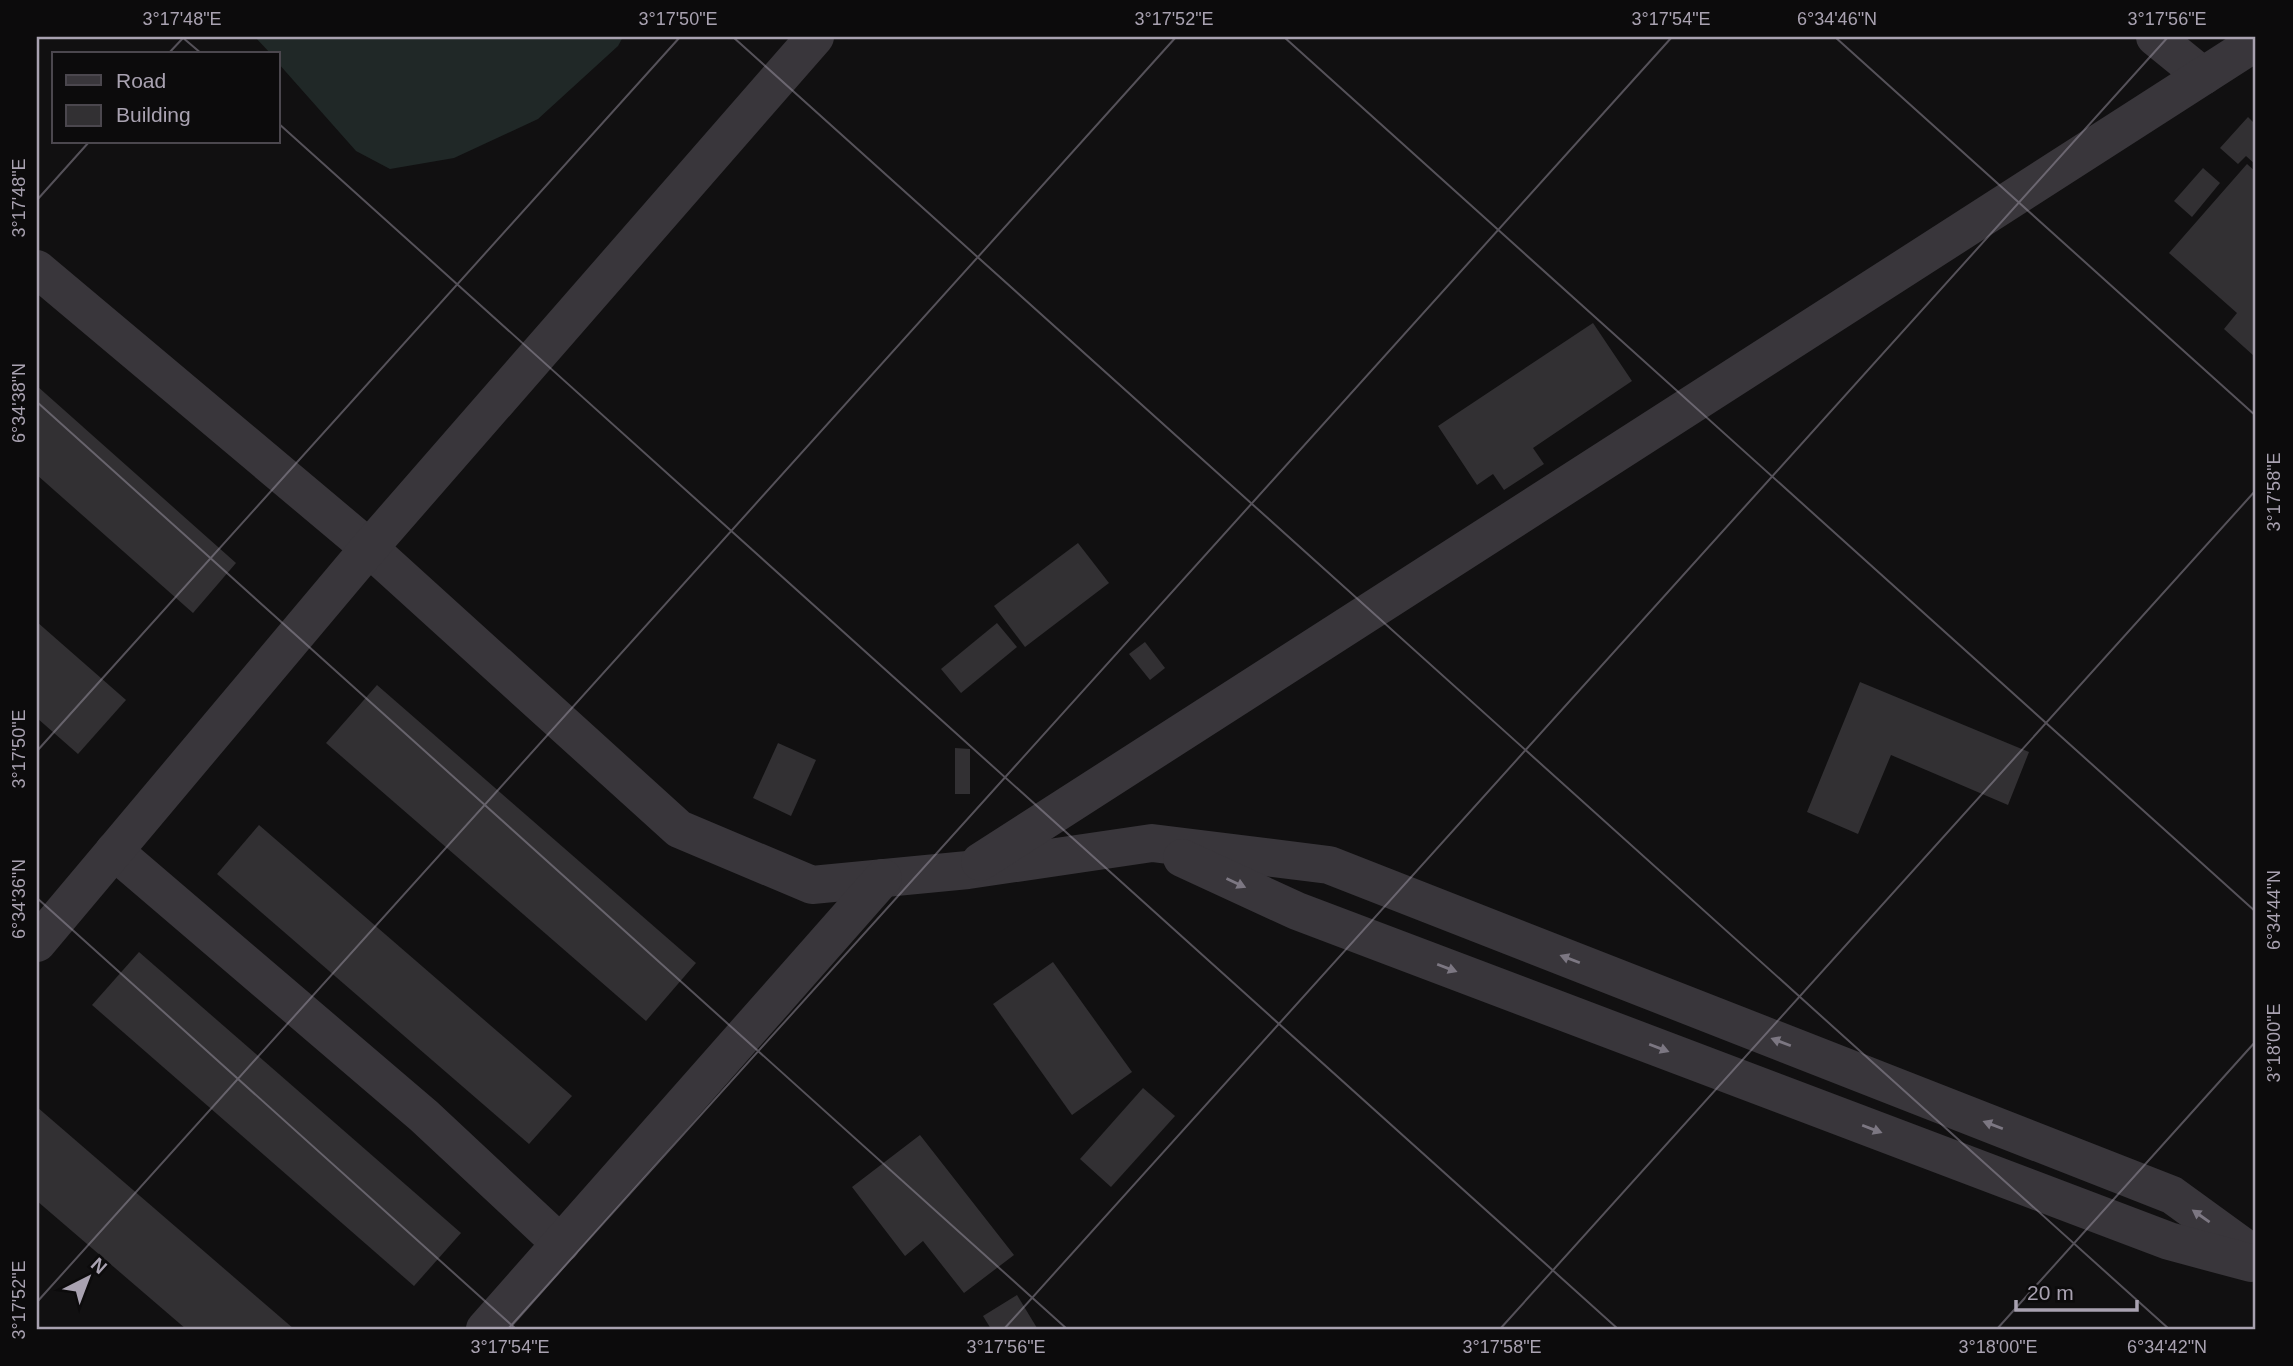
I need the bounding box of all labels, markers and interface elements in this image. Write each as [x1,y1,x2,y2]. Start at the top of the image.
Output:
text: 3°17'48"E [142,9,222,29]
text: 3°17'50"E [638,9,718,29]
text: 3°17'52"E [1134,9,1214,29]
text: 3°17'54"E [1631,9,1711,29]
text: 6°34'46"N [1797,9,1877,29]
text: 3°17'56"E [2127,9,2207,29]
legend [52,52,280,144]
text: Road [116,69,166,92]
text: Building [116,103,191,126]
text: 3°17'48"E [9,158,29,238]
text: 6°34'38"N [9,363,29,443]
text: 3°17'58"E [2264,452,2284,532]
text: 3°17'50"E [9,709,29,789]
text: 6°34'36"N [9,859,29,939]
text: 6°34'44"N [2264,870,2284,950]
one-way arrow [1226,877,1246,889]
one-way arrow [1559,953,1580,964]
one-way arrow [1436,963,1457,974]
text: 3°18'00"E [2264,1003,2284,1083]
one-way arrow [1771,1037,1792,1048]
one-way arrow [1649,1043,1670,1054]
one-way arrow [1983,1120,2004,1131]
one-way arrow [1862,1123,1883,1134]
one-way arrow [2192,1209,2210,1223]
north arrow [52,1244,122,1314]
text: N [87,1253,111,1278]
text: 3°17'52"E [9,1260,29,1340]
scale bar [2016,1268,2137,1312]
text: 20 m [2027,1281,2074,1304]
text: 3°17'54"E [470,1337,550,1357]
text: 3°17'56"E [966,1337,1046,1357]
text: 3°17'58"E [1462,1337,1542,1357]
text: 3°18'00"E [1958,1337,2038,1357]
text: 6°34'42"N [2127,1337,2207,1357]

